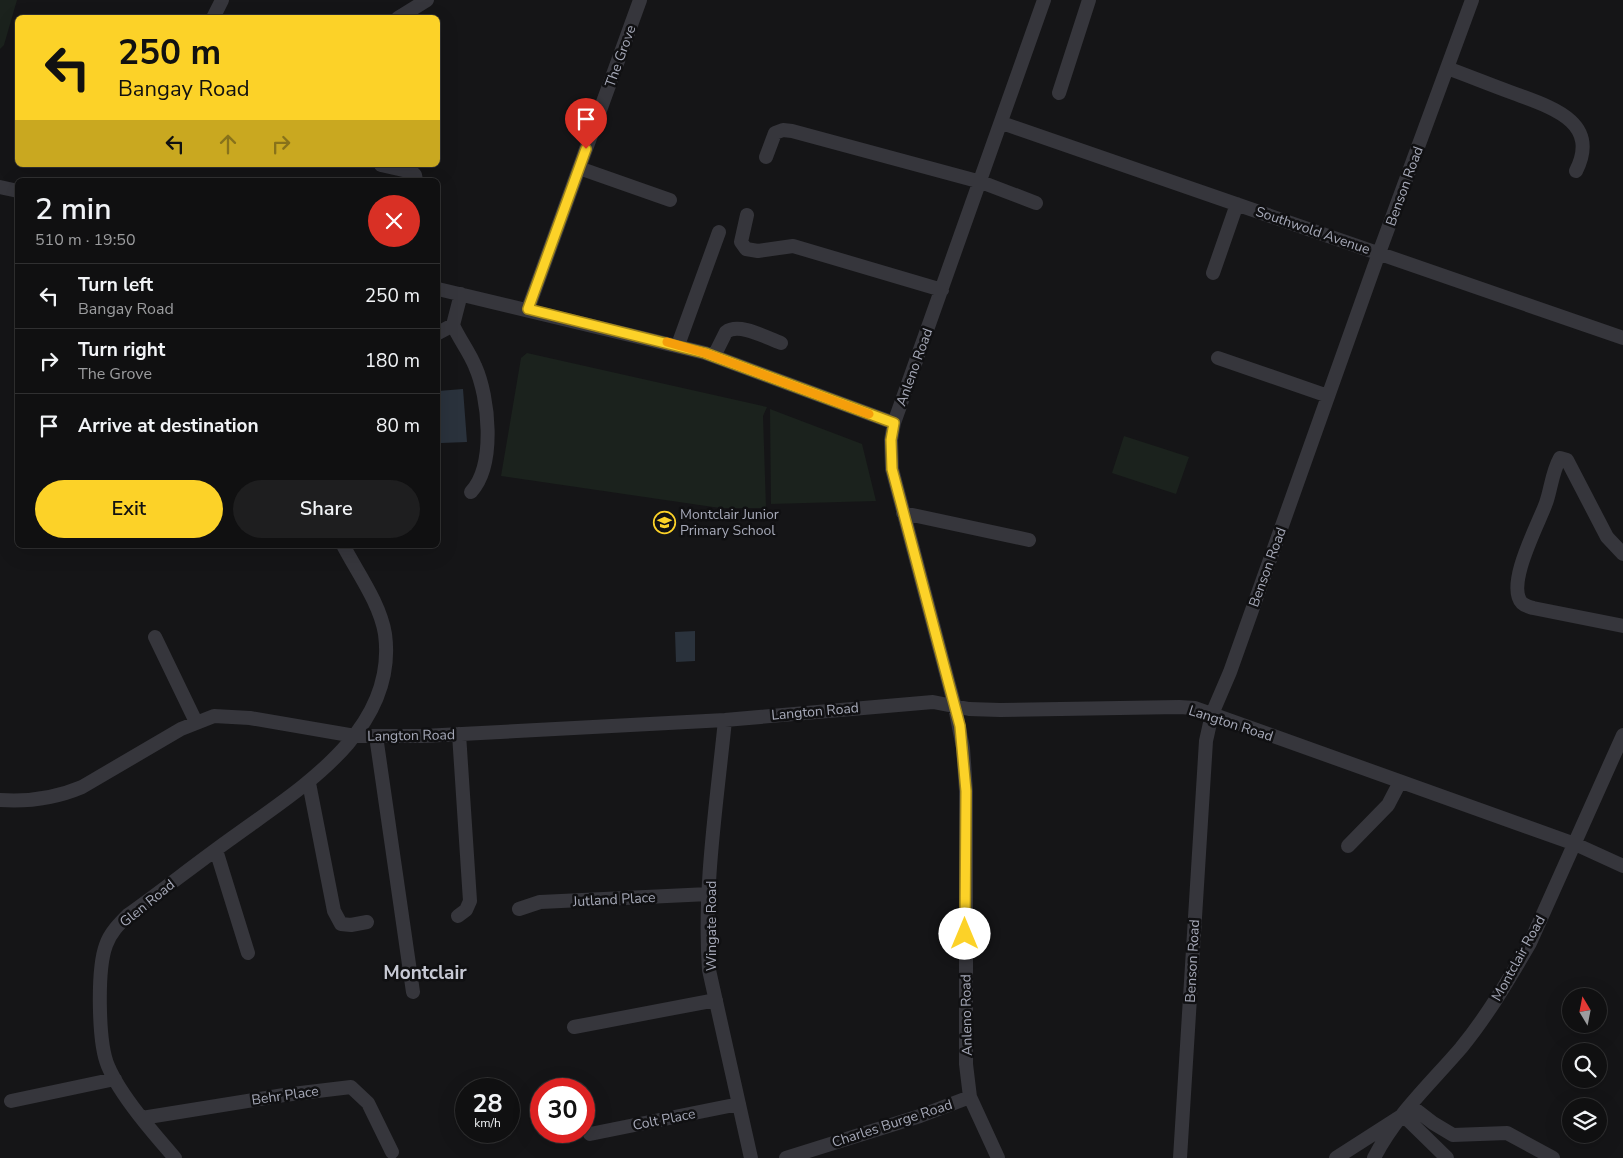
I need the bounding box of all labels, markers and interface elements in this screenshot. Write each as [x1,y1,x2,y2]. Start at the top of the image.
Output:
street label: The Grove [600,22,640,90]
text: 250 m [118,29,221,76]
icon: left [35,35,100,100]
text: Bangay Road [118,74,250,104]
pin [565,98,607,149]
icon: arrive [572,105,600,133]
icon: left [161,130,189,158]
icon: ahead [214,130,242,158]
icon: right [267,130,295,158]
street label: Benson Road [1381,144,1428,229]
text: 2 min [35,189,111,230]
button: close [368,195,420,247]
street label: Southwold Avenue [1253,202,1373,259]
text: 510 m · 19:50 [35,229,136,251]
text: Turn left [78,272,153,298]
icon: left [35,282,63,310]
text: 250 m [365,283,420,309]
text: Bangay Road [78,298,174,320]
street label: Anleno Road [892,326,937,409]
text: Turn right [78,337,165,363]
icon: right [35,347,63,375]
text: 180 m [365,348,420,374]
text: The Grove [78,363,152,385]
icon: arrive [35,412,63,440]
text: Arrive at destination [78,413,259,439]
text: 80 m [376,413,420,439]
button: Exit [35,480,223,538]
button: Share [233,480,420,538]
place label: Montclair Junior Primary School [680,505,779,540]
school or university icon: Montclair Junior Primary School [652,510,676,534]
street label: Benson Road [1244,525,1291,610]
street label: Langton Road [770,698,860,725]
street label: Langton Road [1186,701,1276,746]
street label: Langton Road [367,725,455,746]
street label: Glen Road [116,875,179,931]
street label: Wingate Road [702,881,721,971]
street label: Jutland Place [571,888,656,911]
position arrow [938,907,990,959]
street label: Montclair Road [1487,912,1550,1004]
street label: Benson Road [1181,919,1204,1003]
district label: Montclair [383,960,467,986]
street label: Anleno Road [956,974,977,1056]
north arrow [1562,988,1608,1032]
map controls [1562,988,1607,1143]
button: search [1562,1043,1607,1088]
speed limit sign: 30 [530,1078,595,1143]
street label: Behr Place [250,1081,320,1110]
text: 28 [472,1087,503,1121]
street label: Charles Burge Road [829,1095,955,1152]
button: layers [1562,1098,1607,1143]
street label: Colt Place [631,1104,697,1135]
text: km/h [474,1115,501,1131]

